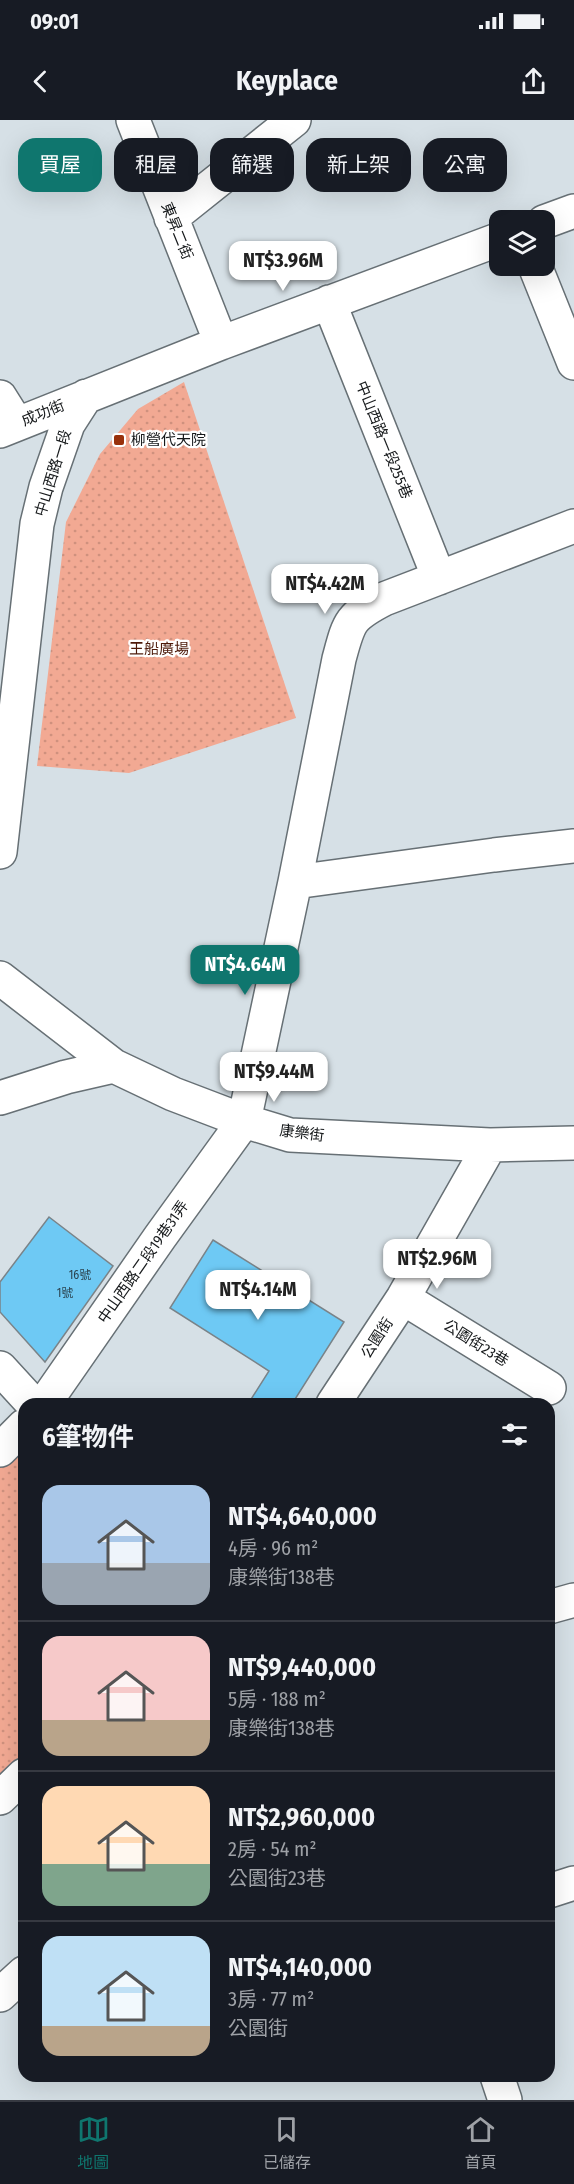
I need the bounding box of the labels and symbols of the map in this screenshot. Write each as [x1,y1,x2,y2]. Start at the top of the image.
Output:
street label: 東昇二街 [157,200,197,262]
pin: NT$3.96M [221,241,345,292]
street label: 中山西路一段255巷 [352,379,416,501]
street label: 成功街 [19,396,67,430]
street label: 中山西路一段 [31,427,75,519]
place label: 柳營代天院 [131,431,206,449]
marker: 柳營代天院 [112,433,126,447]
pin: NT$4.42M [263,564,387,615]
park label: 王船廣場 [129,640,189,658]
pin: NT$4.64M [183,945,307,996]
pin: NT$9.44M [212,1052,336,1103]
street label: 康樂街 [279,1121,325,1145]
street label: 中山西路二段19巷31弄 [94,1197,192,1327]
pin: NT$2.96M [375,1239,499,1290]
house number: 16號 [69,1268,91,1282]
pin: NT$4.14M [196,1270,320,1321]
house number: 1號 [57,1286,73,1300]
street label: 公園街 [357,1314,397,1362]
street label: 公園街23巷 [440,1316,512,1370]

